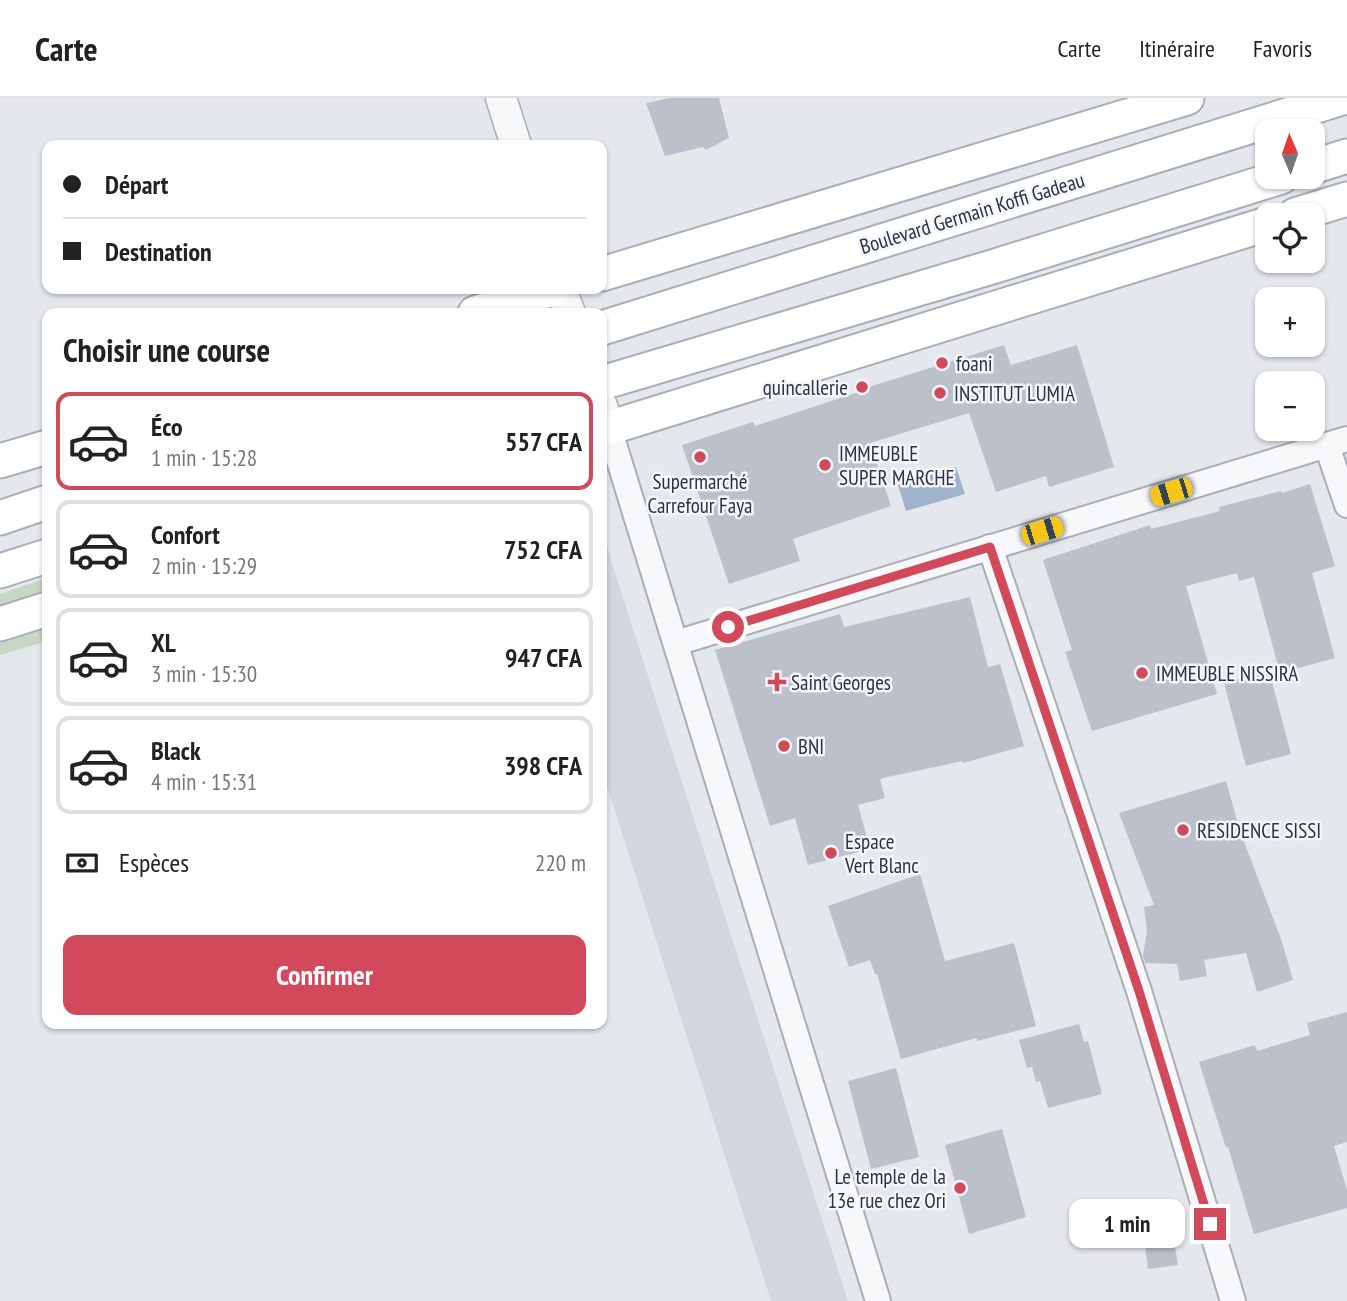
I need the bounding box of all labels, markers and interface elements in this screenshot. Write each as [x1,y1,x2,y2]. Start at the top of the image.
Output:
text: Carte [35,27,98,70]
text: Carte [1057,33,1101,64]
text: Itinéraire [1139,33,1215,64]
text: Favoris [1253,33,1312,64]
north arrow [1255,119,1325,189]
map controls [1255,119,1325,441]
street label: Boulevard Germain Koffi Gadeau [856,166,1088,260]
text: Départ [105,168,168,201]
button: locate [1255,203,1325,273]
text: Destination [105,235,212,268]
button: + [1255,287,1325,357]
text: Choisir une course [63,329,270,371]
place label: foani [956,350,992,377]
marker: foani [934,355,950,371]
button: − [1255,371,1325,441]
place label: quincallerie [763,374,848,401]
marker: quincallerie [854,379,870,395]
place label: INSTITUT LUMIA [954,380,1075,407]
marker: INSTITUT LUMIA [932,385,948,401]
icon: car [67,410,130,473]
text: Éco [151,410,183,443]
text: 557 CFA [505,425,582,458]
place label: IMMEUBLE SUPER MARCHE [839,440,955,491]
text: 1 min · 15:28 [151,443,257,472]
marker: Supermarché Carrefour Faya [692,449,708,465]
marker: IMMEUBLE SUPER MARCHE [817,457,833,473]
place label: Supermarché Carrefour Faya [648,468,752,519]
car [1148,476,1195,508]
car [1019,515,1066,547]
icon: car [67,518,130,581]
text: Confort [151,518,220,551]
text: 752 CFA [504,533,582,566]
text: 2 min · 15:29 [151,551,257,580]
route start [712,611,744,643]
icon: car [67,626,130,689]
text: XL [151,626,176,659]
text: 947 CFA [505,641,582,674]
text: 3 min · 15:30 [151,659,257,688]
place label: IMMEUBLE NISSIRA [1156,660,1298,687]
marker: IMMEUBLE NISSIRA [1134,665,1150,681]
place label: Saint Georges [791,669,891,696]
marker: Saint Georges [769,674,785,690]
place label: BNI [798,733,824,760]
icon: car [67,734,130,797]
text: Black [151,734,201,767]
marker: BNI [776,738,792,754]
text: 398 CFA [504,749,582,782]
text: 4 min · 15:31 [151,767,257,796]
place label: RESIDENCE SISSI [1197,817,1321,844]
marker: RESIDENCE SISSI [1175,822,1191,838]
place label: Espace Vert Blanc [844,828,919,879]
icon: cash [63,844,101,882]
marker: Espace Vert Blanc [823,845,839,861]
text: Espèces [119,846,189,879]
text: 220 m [535,848,586,877]
button: Confirmer [63,935,586,1015]
place label: Le temple de la 13e rue chez Ori [827,1163,946,1214]
marker: Le temple de la 13e rue chez Ori [952,1180,968,1196]
callout: 1 min [1070,1200,1186,1248]
route end [1194,1208,1226,1240]
text: 1 min [1104,1209,1150,1238]

